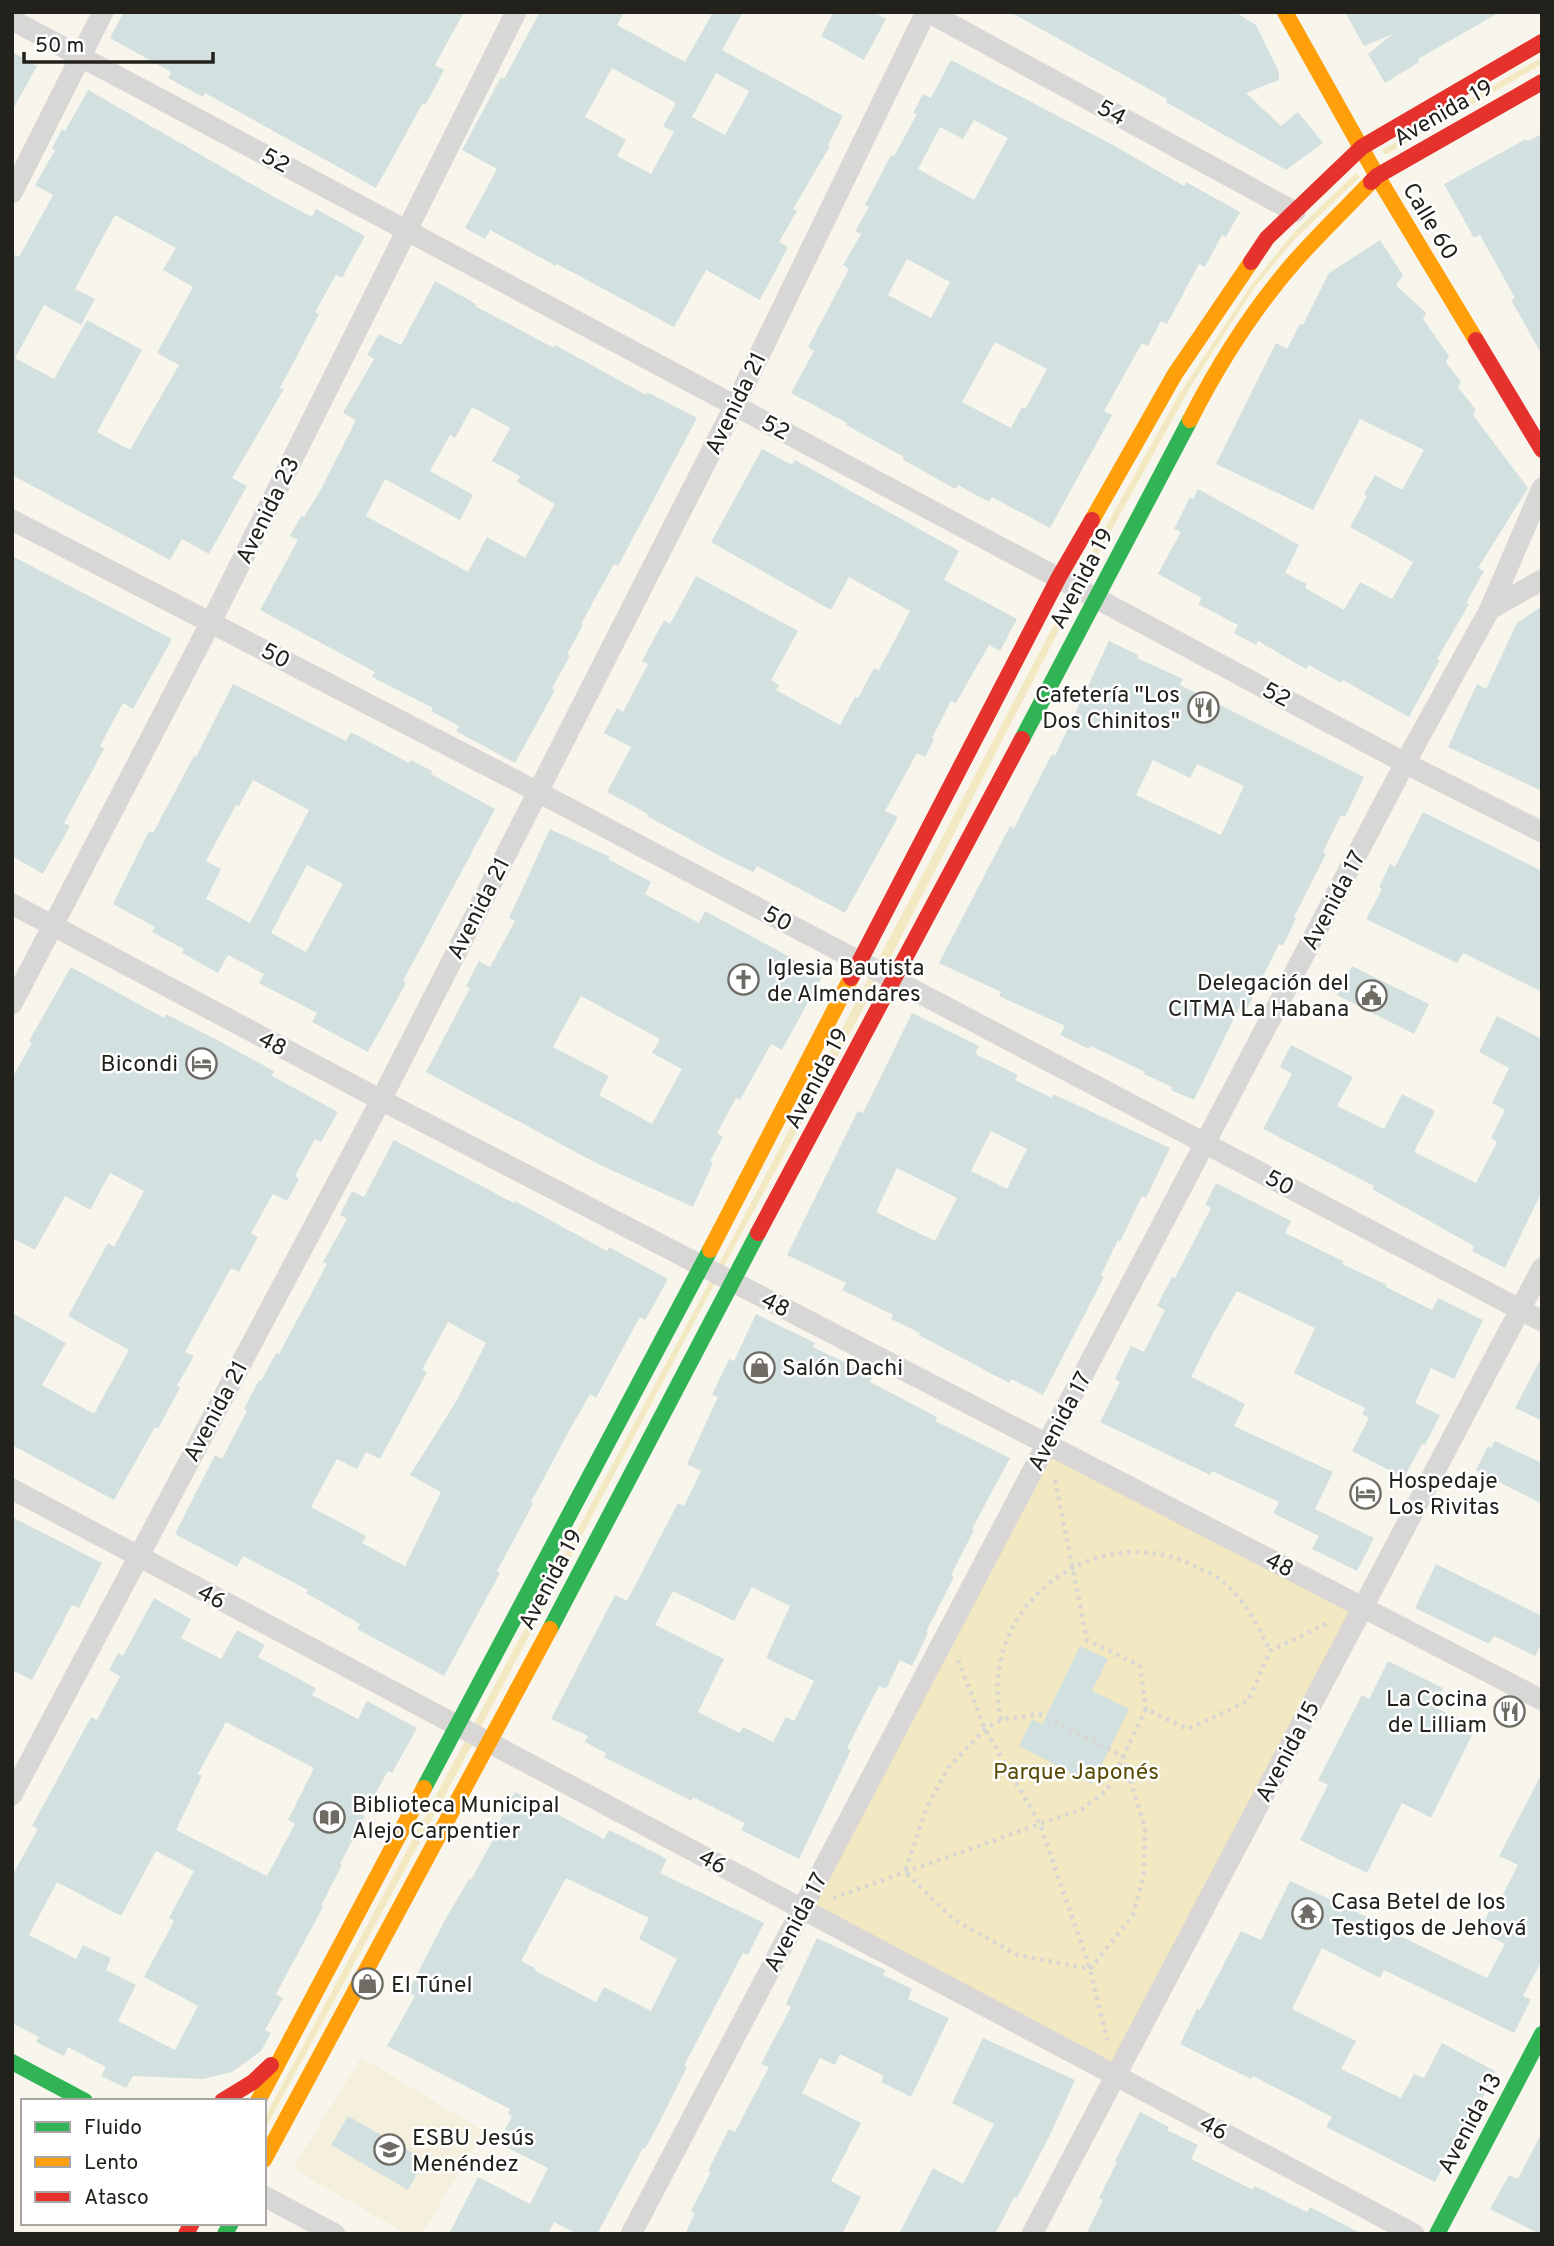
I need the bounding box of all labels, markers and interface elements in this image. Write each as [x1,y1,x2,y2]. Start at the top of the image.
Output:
scale bar [24,21,214,65]
text: 50 m [35,33,84,60]
street label: Avenida 19 [1389,74,1499,154]
street label: 54 [1091,94,1131,134]
street label: 52 [256,143,294,182]
street label: Calle 60 [1394,178,1463,266]
street label: Avenida 21 [700,348,775,460]
street label: 52 [756,410,794,449]
street label: Avenida 23 [231,453,308,570]
street label: Avenida 19 [1045,524,1122,635]
street label: 50 [255,638,294,677]
street label: 52 [1257,677,1295,716]
place label: Cafetería "Los Dos Chinitos" [1035,682,1180,737]
restaurant icon: Cafetería "Los Dos Chinitos" [1186,690,1220,724]
street label: Avenida 17 [1297,846,1373,956]
street label: Avenida 21 [442,853,518,965]
street label: 50 [757,901,796,940]
place label: Iglesia Bautista de Almendares [767,955,924,1010]
church icon: Iglesia Bautista de Almendares [727,963,761,997]
place label: Delegación del CITMA La Habana [1168,970,1349,1025]
public building icon: Delegación del CITMA La Habana [1355,978,1389,1012]
street label: Avenida 19 [780,1024,857,1135]
street label: 48 [253,1026,291,1065]
hotel icon: Bicondi [184,1046,218,1080]
place label: Bicondi [101,1051,178,1080]
street label: 50 [1259,1165,1298,1204]
street label: 48 [756,1287,794,1326]
shop icon: Salón Dachi [742,1350,776,1384]
place label: Salón Dachi [782,1355,903,1384]
street label: Avenida 21 [178,1357,256,1468]
street label: Avenida 17 [1023,1367,1099,1477]
place label: Hospedaje Los Rivitas [1388,1468,1500,1523]
hotel icon: Hospedaje Los Rivitas [1348,1476,1382,1510]
street label: Avenida 19 [514,1525,591,1636]
street label: 48 [1260,1547,1298,1586]
street label: 46 [192,1579,230,1618]
place label: La Cocina de Lilliam [1386,1686,1487,1741]
restaurant icon: La Cocina de Lilliam [1493,1694,1527,1728]
street label: Avenida 15 [1250,1696,1328,1808]
park label: Parque Japonés [993,1759,1159,1788]
place label: Biblioteca Municipal Alejo Carpentier [352,1792,560,1847]
library icon: Biblioteca Municipal Alejo Carpentier [312,1800,346,1834]
street label: 46 [693,1844,731,1883]
street label: Avenida 17 [759,1868,835,1978]
place label: Casa Betel de los Testigos de Jehová [1331,1889,1526,1944]
temple icon: Casa Betel de los Testigos de Jehová [1291,1897,1325,1931]
shop icon: El Túnel [351,1967,385,2001]
place label: El Túnel [391,1972,472,2001]
street label: Avenida 13 [1432,2069,1510,2180]
legend [21,2099,266,2225]
street label: 46 [1194,2110,1232,2149]
text: Fluido [84,2115,142,2142]
place label: ESBU Jesús Menéndez [412,2125,534,2180]
school or university icon: ESBU Jesús Menéndez [372,2133,406,2167]
text: Lento [84,2150,138,2177]
text: Atasco [84,2185,149,2212]

